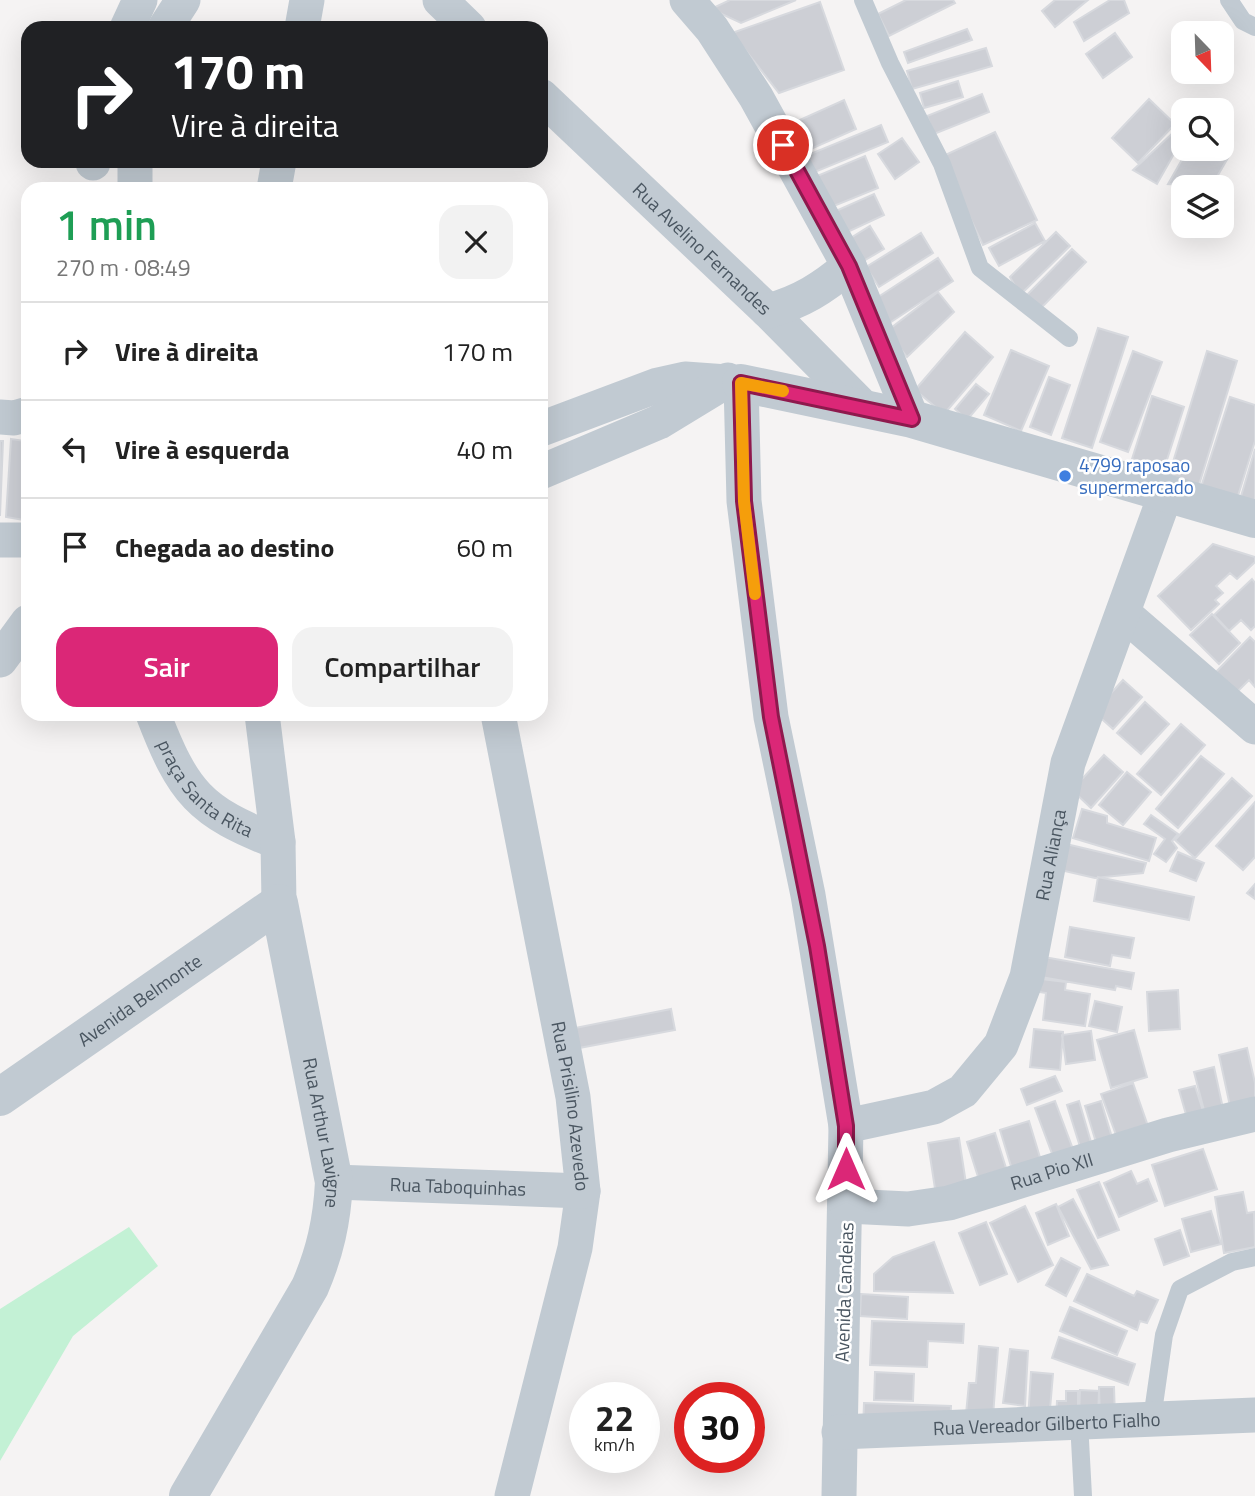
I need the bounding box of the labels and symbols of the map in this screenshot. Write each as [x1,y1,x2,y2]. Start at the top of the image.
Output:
north arrow [1171,21,1234,84]
pin [753,115,813,175]
street label: Rua Avelino Fernandes [626,175,779,322]
place label: 4799 raposao supermercado [1079,450,1194,501]
marker: 4799 raposao supermercado [1057,468,1073,484]
street label: praça Santa Rita [151,735,258,844]
street label: Rua Aliança [1027,806,1073,903]
street label: Avenida Belmonte [71,946,207,1053]
street label: Rua Prisilino Azevedo [544,1018,598,1192]
street label: Rua Arthur Lavigne [296,1055,349,1210]
position arrow [809,1132,883,1206]
street label: Rua Pio XII [1007,1144,1096,1197]
street label: Rua Taboquinhas [389,1169,527,1203]
street label: Avenida Candeias [827,1221,860,1362]
speed limit sign: 30 [674,1382,765,1473]
street label: Rua Vereador Gilberto Fialho [932,1404,1161,1442]

